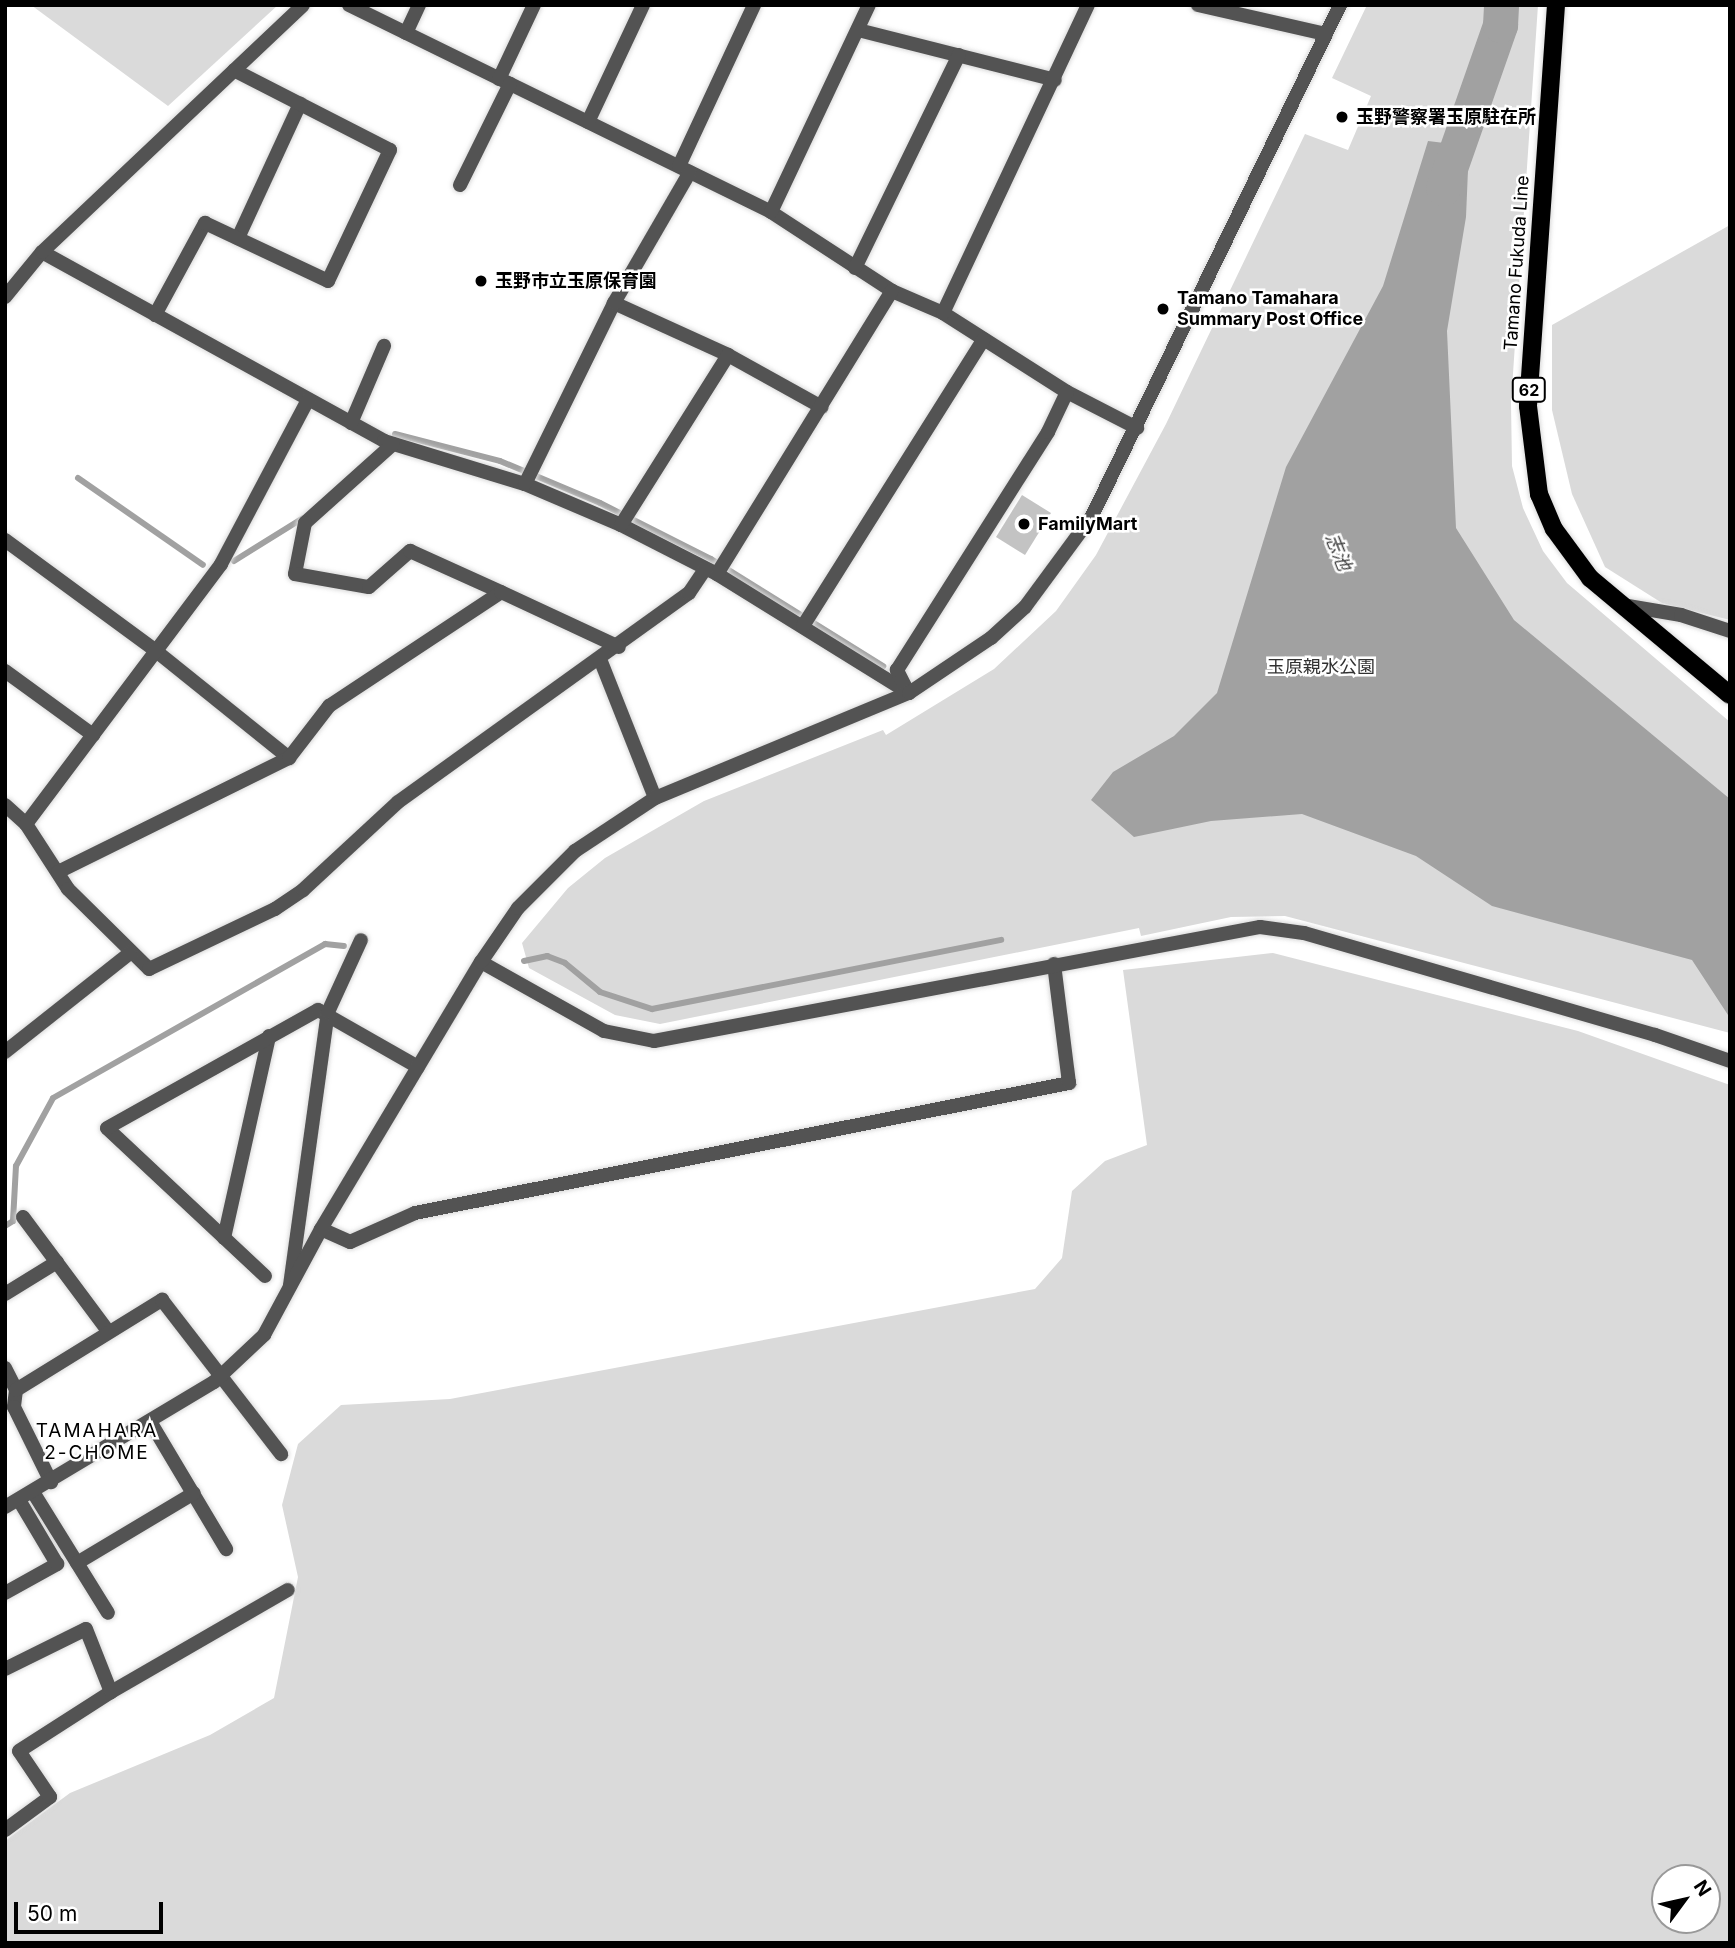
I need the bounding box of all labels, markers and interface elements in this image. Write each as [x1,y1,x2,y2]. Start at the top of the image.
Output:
place label: 玉野警察署玉原駐在所 [1356,106,1536,128]
marker: 玉野警察署玉原駐在所 [1334,109,1350,125]
street label: Tamano Fukuda Line [1500,175,1534,351]
place label: 玉野市立玉原保育園 [495,270,657,292]
marker: 玉野市立玉原保育園 [473,273,489,289]
place label: Tamano Tamahara Summary Post Office [1177,288,1363,330]
marker: Tamano Tamahara Summary Post Office [1155,301,1171,317]
road number: 62 [1512,378,1546,402]
place label: FamilyMart [1038,513,1137,535]
marker: FamilyMart [1016,516,1032,532]
water label: 志池 [1320,530,1356,574]
park label: 玉原親水公園 [1267,656,1375,678]
district label: TAMAHARA 2-CHOME [37,1420,157,1464]
north arrow [1651,1864,1721,1934]
text: N [1689,1876,1716,1901]
scale bar [18,1888,166,1932]
text: 50 m [27,1901,77,1926]

